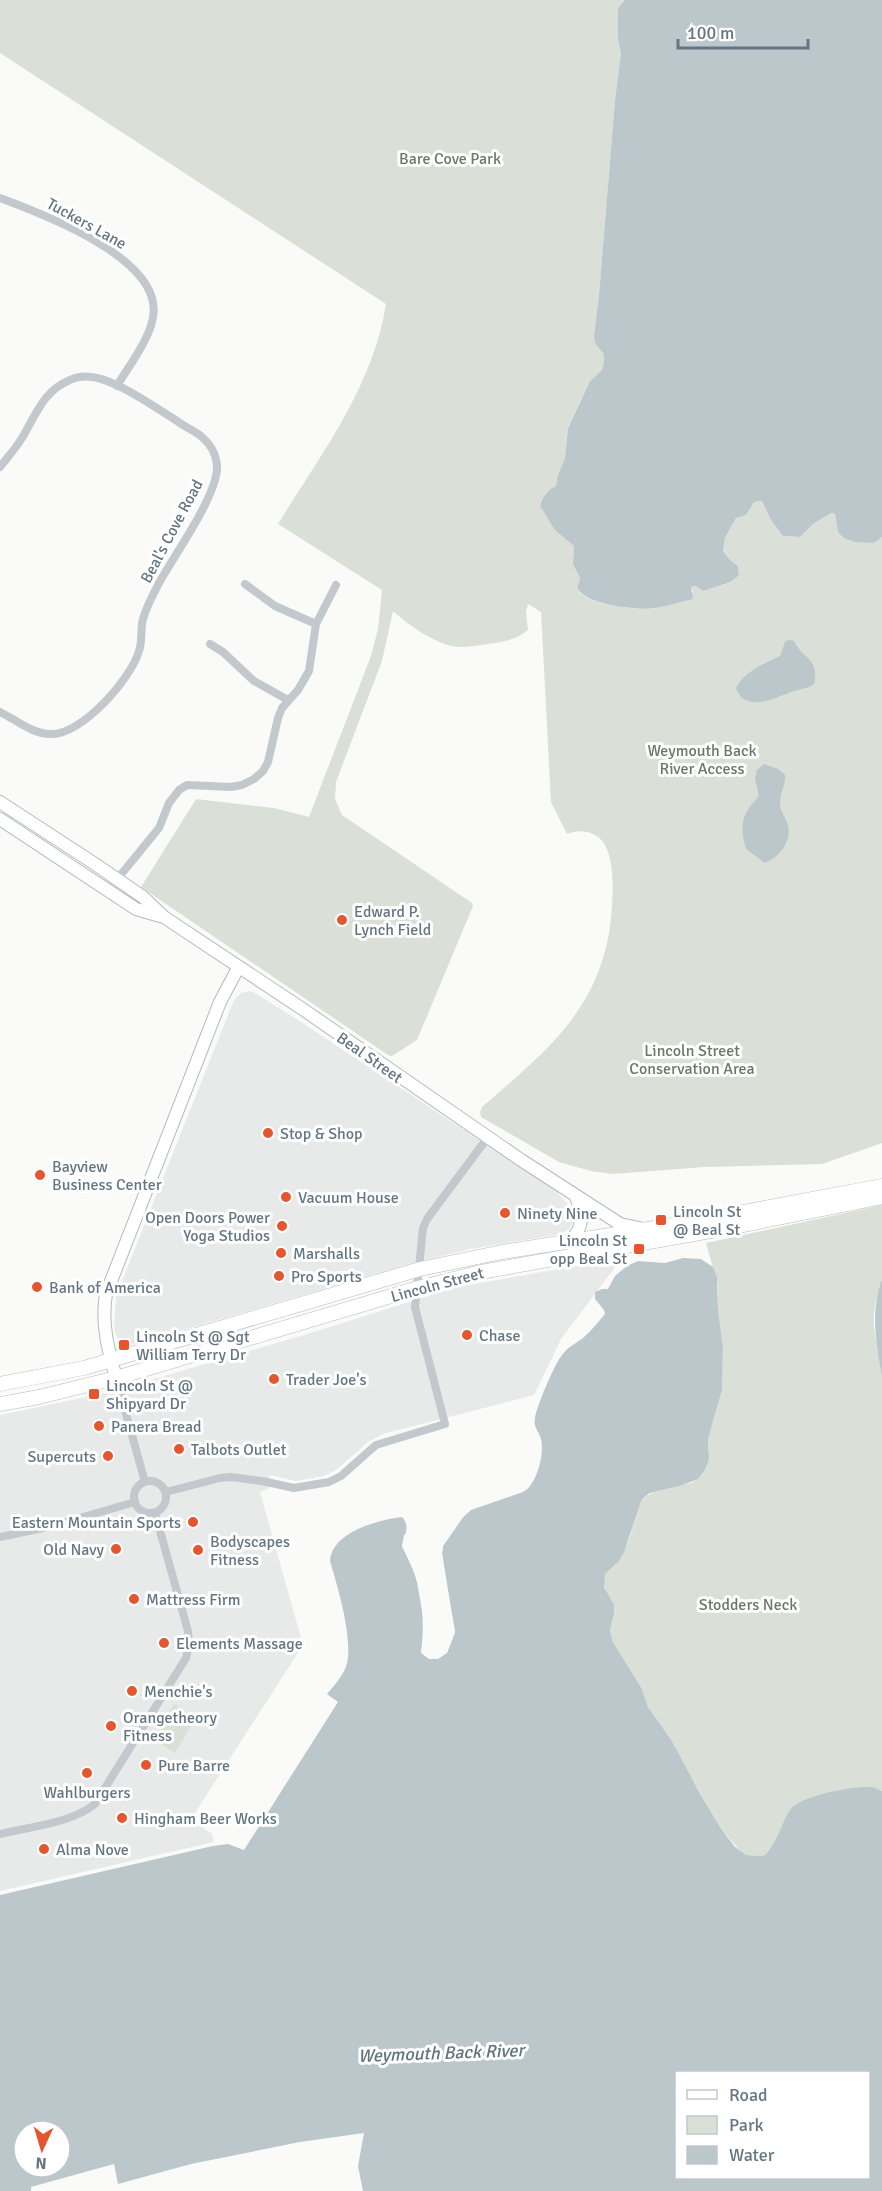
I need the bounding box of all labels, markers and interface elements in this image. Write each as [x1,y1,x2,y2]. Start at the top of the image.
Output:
scale bar [678,12,808,50]
text: 100 m [687,22,734,44]
park label: Bare Cove Park [399,149,501,169]
street label: Tuckers Lane [43,194,130,254]
street label: Beal's Cove Road [136,476,208,587]
park label: Weymouth Back River Access [647,741,757,779]
place label: Edward P. Lynch Field [354,902,431,940]
marker: Edward P. Lynch Field [335,913,349,927]
street label: Beal Street [333,1028,406,1088]
park label: Lincoln Street Conservation Area [629,1041,755,1079]
place label: Stop & Shop [280,1124,363,1144]
marker: Stop & Shop [261,1126,275,1140]
place label: Bayview Business Center [52,1157,162,1195]
marker: Bayview Business Center [33,1168,47,1182]
place label: Vacuum House [298,1188,399,1208]
marker: Vacuum House [279,1190,293,1204]
place label: Lincoln St @ Beal St [673,1202,742,1240]
place label: Ninety Nine [517,1204,598,1224]
marker: Ninety Nine [498,1206,512,1220]
place label: Open Doors Power Yoga Studios [145,1208,270,1246]
marker: Lincoln St @ Beal St [654,1213,668,1227]
marker: Open Doors Power Yoga Studios [275,1219,289,1233]
place label: Lincoln St opp Beal St [550,1231,627,1269]
marker: Lincoln St opp Beal St [632,1242,646,1256]
place label: Marshalls [293,1244,360,1264]
marker: Marshalls [274,1246,288,1260]
street label: Lincoln Street [389,1263,486,1307]
place label: Pro Sports [291,1267,362,1287]
marker: Pro Sports [272,1269,286,1283]
place label: Bank of America [49,1278,161,1298]
marker: Bank of America [30,1280,44,1294]
place label: Chase [479,1326,521,1346]
place label: Lincoln St @ Sgt William Terry Dr [136,1327,250,1365]
marker: Chase [460,1328,474,1342]
marker: Lincoln St @ Sgt William Terry Dr [117,1338,131,1352]
place label: Trader Joe's [286,1370,367,1390]
marker: Trader Joe's [267,1372,281,1386]
place label: Lincoln St @ Shipyard Dr [106,1376,193,1414]
marker: Lincoln St @ Shipyard Dr [87,1387,101,1401]
place label: Panera Bread [111,1417,202,1437]
marker: Panera Bread [92,1419,106,1433]
place label: Talbots Outlet [191,1440,287,1460]
marker: Talbots Outlet [172,1442,186,1456]
place label: Supercuts [27,1447,96,1467]
marker: Supercuts [101,1449,115,1463]
place label: Eastern Mountain Sports [12,1513,181,1533]
marker: Eastern Mountain Sports [186,1515,200,1529]
place label: Bodyscapes Fitness [210,1532,290,1570]
place label: Old Navy [43,1540,105,1560]
marker: Old Navy [109,1542,123,1556]
marker: Bodyscapes Fitness [191,1543,205,1557]
place label: Mattress Firm [146,1590,241,1610]
marker: Mattress Firm [127,1592,141,1606]
park label: Stodders Neck [699,1595,797,1615]
place label: Elements Massage [176,1634,303,1654]
marker: Elements Massage [157,1636,171,1650]
place label: Menchie's [144,1682,213,1702]
marker: Menchie's [125,1684,139,1698]
place label: Orangetheory Fitness [123,1708,218,1746]
marker: Orangetheory Fitness [104,1719,118,1733]
place label: Pure Barre [158,1756,230,1776]
marker: Pure Barre [139,1758,153,1772]
marker: Wahlburgers [80,1766,94,1780]
place label: Wahlburgers [44,1783,130,1803]
place label: Hingham Beer Works [134,1809,277,1829]
marker: Hingham Beer Works [115,1811,129,1825]
place label: Alma Nove [56,1840,129,1860]
marker: Alma Nove [37,1842,51,1856]
water label: Weymouth Back River [358,2039,527,2067]
legend [675,2071,870,2179]
text: Road [729,2084,768,2106]
text: Park [729,2114,764,2136]
north arrow [12,2119,72,2179]
text: Water [729,2144,775,2166]
text: N [35,2153,47,2173]

